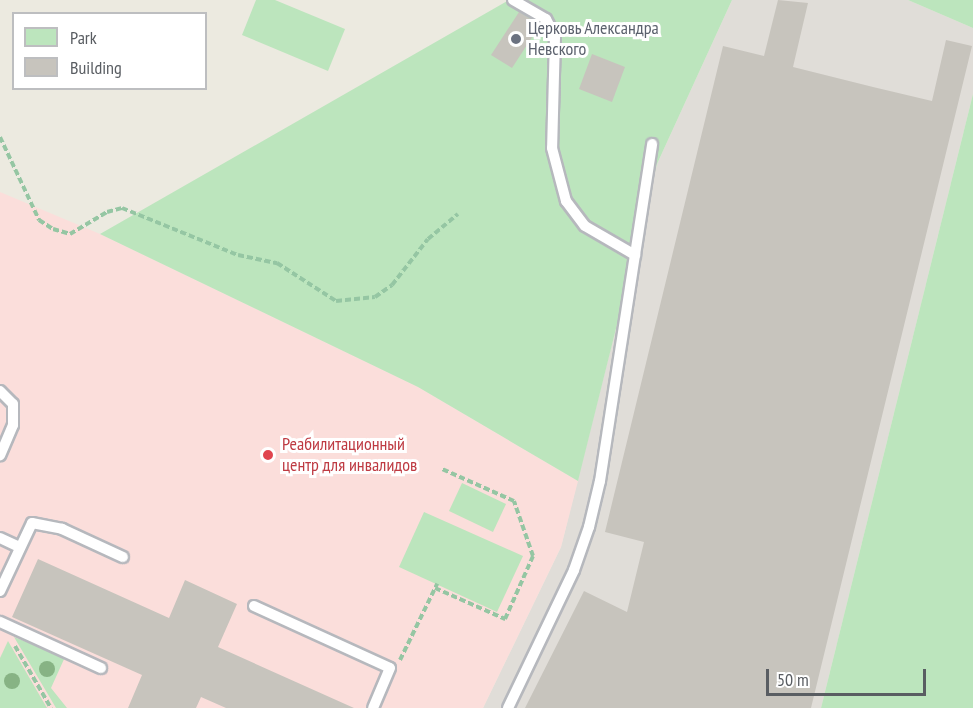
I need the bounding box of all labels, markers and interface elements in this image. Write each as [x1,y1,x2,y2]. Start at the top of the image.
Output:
legend [12,12,207,90]
place label: Церковь Александра Невского [528,18,660,60]
text: Park [70,26,97,49]
marker: Церковь Александра Невского [509,32,523,46]
text: Building [70,56,122,79]
place label: Реабилитационный центр для инвалидов [282,434,417,476]
marker: Реабилитационный центр для инвалидов [259,446,277,464]
scale bar [769,657,930,695]
text: 50 m [777,668,809,691]

